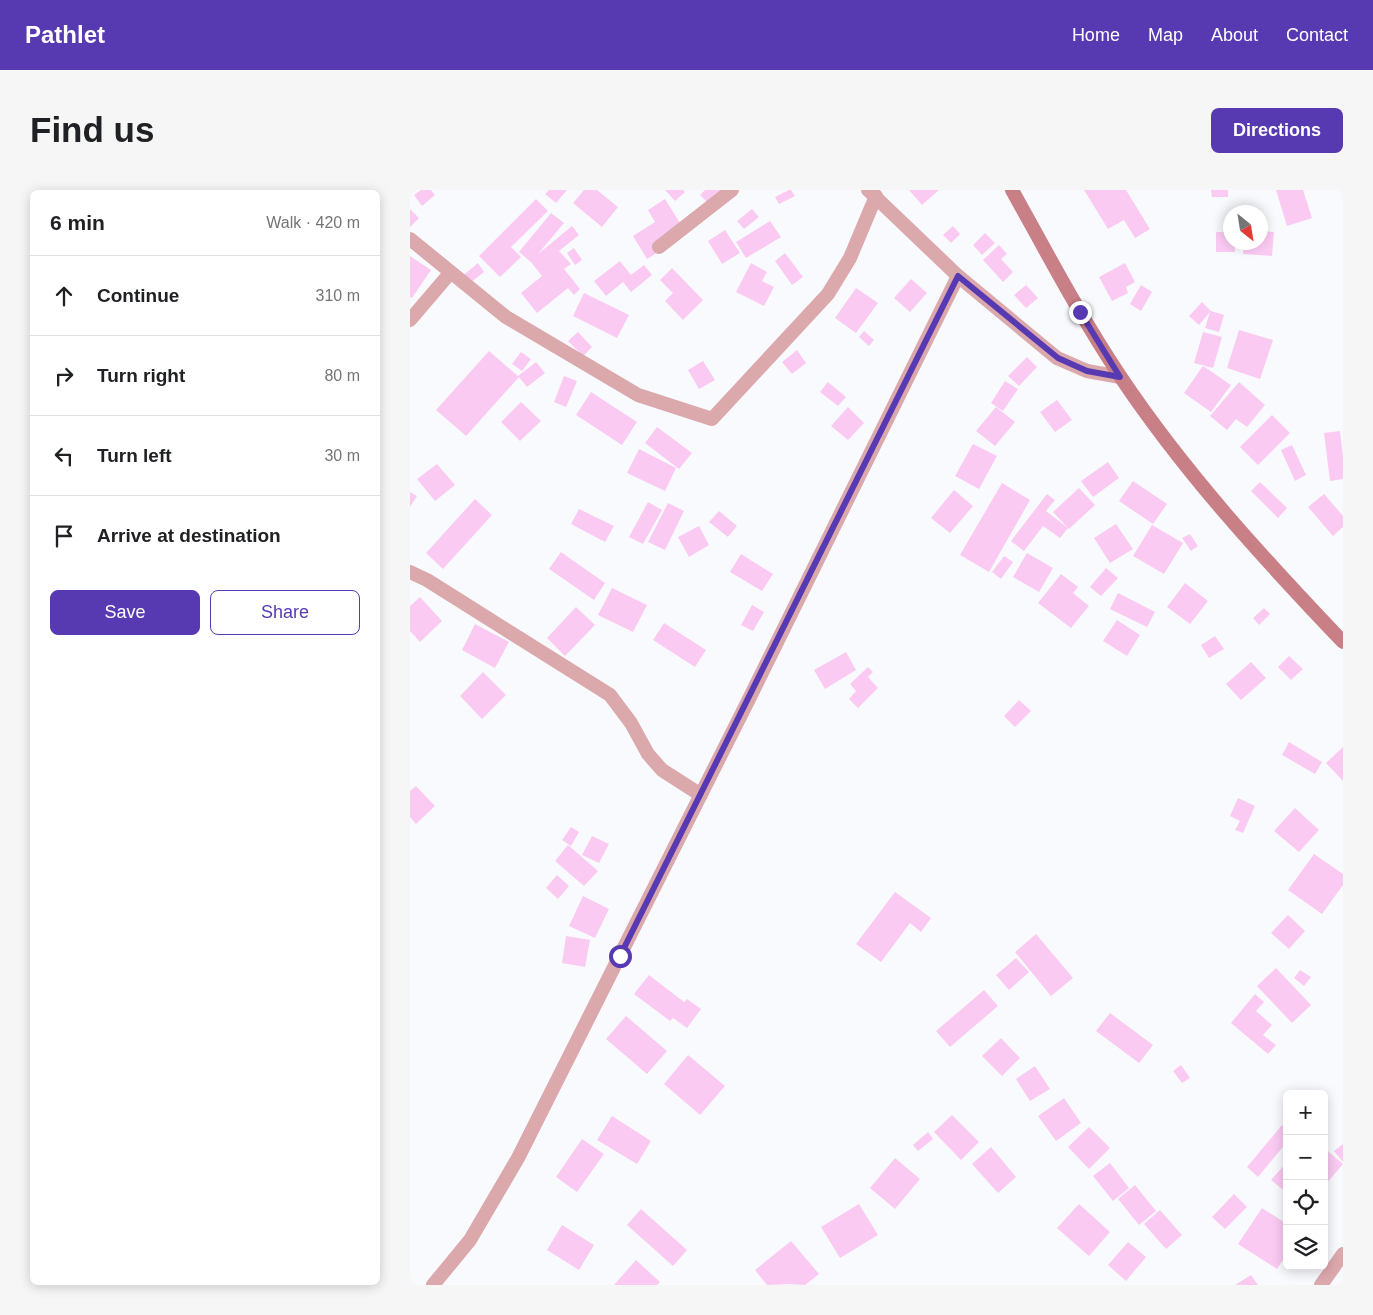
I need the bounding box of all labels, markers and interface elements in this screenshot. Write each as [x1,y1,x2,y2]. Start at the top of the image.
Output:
text: Pathlet [25,21,105,48]
text: Home [1072,25,1120,45]
text: Map [1148,25,1183,45]
text: About [1211,25,1258,45]
text: Contact [1286,25,1348,45]
button: Directions [1211,108,1343,153]
text: Find us [30,110,154,149]
north arrow [1223,205,1268,250]
text: 6 min [50,211,105,234]
text: Walk · 420 m [266,214,360,231]
icon: ahead [50,282,78,310]
text: Continue [97,285,179,306]
text: 310 m [316,287,360,304]
route end [1069,301,1092,324]
icon: right [50,362,78,390]
text: Turn right [97,365,185,386]
text: 80 m [324,367,360,384]
icon: left [50,442,78,470]
text: Turn left [97,445,172,466]
text: 30 m [324,447,360,464]
icon: arrive [50,522,78,550]
text: Arrive at destination [97,525,281,546]
button: Save [50,590,200,635]
button: Share [210,590,360,635]
route start [609,945,632,968]
map controls [1283,1090,1328,1270]
button: + [1283,1090,1328,1135]
button: − [1283,1135,1328,1180]
button: locate [1283,1180,1328,1225]
button: layers [1283,1225,1328,1270]

